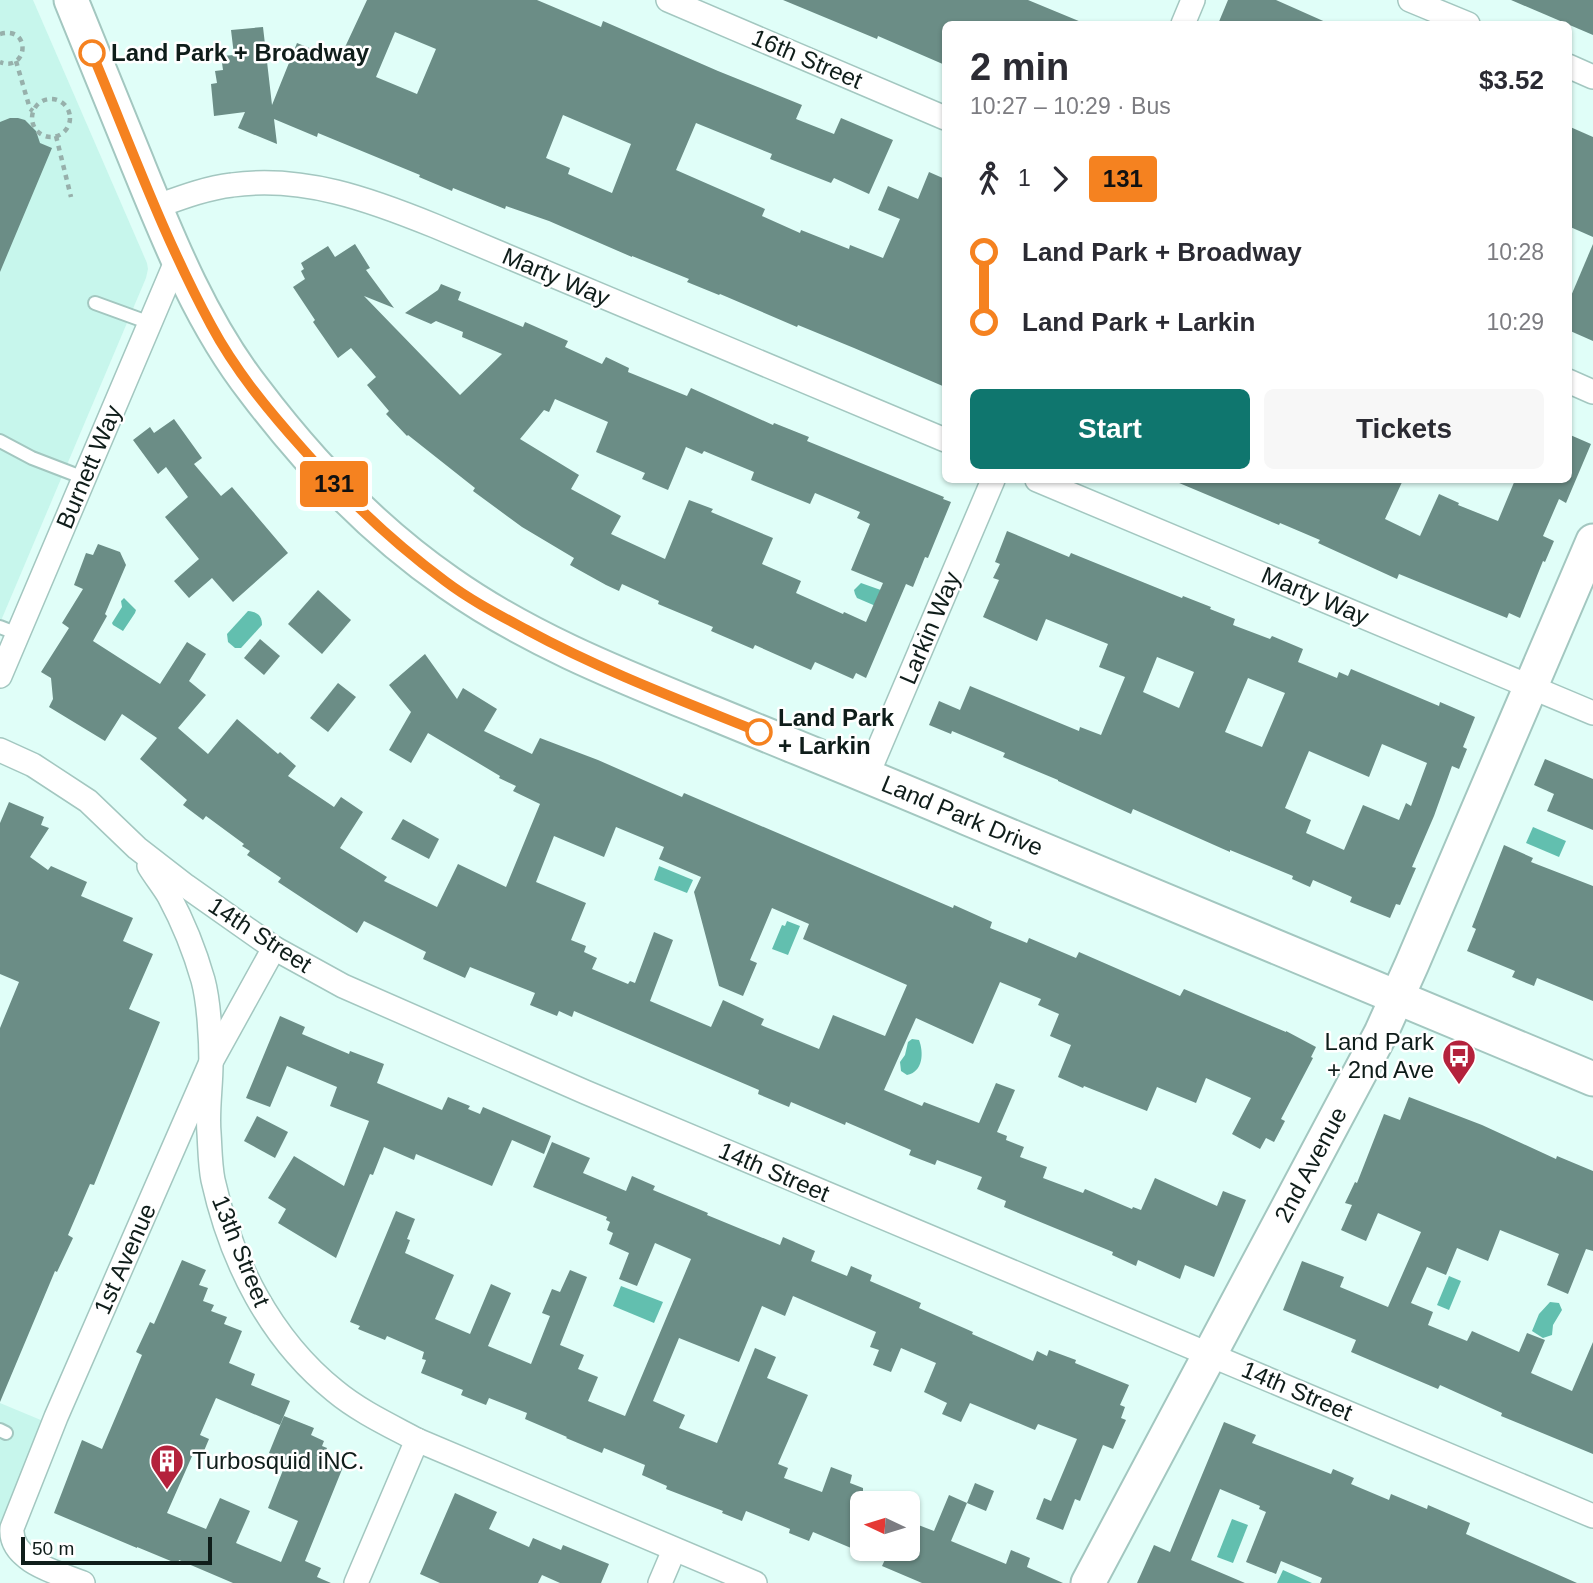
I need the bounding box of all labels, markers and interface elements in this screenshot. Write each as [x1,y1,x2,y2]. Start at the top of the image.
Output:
street label: 16th Street [748,23,867,94]
place label: Land Park + Broadway [111,39,370,66]
marker: Land Park + Broadway [79,40,105,66]
text: 2 min [970,46,1069,88]
text: $3.52 [1479,65,1544,95]
text: 10:27 – 10:29 · Bus [970,93,1171,119]
icon: walk [970,160,1008,198]
icon: forward [1041,160,1079,198]
text: 1 [1018,165,1031,191]
text: 131 [1103,165,1143,192]
text: Land Park + Broadway [1022,237,1302,267]
text: 10:28 [1486,239,1544,265]
street label: Marty Way [499,242,614,311]
text: Land Park + Larkin [1022,307,1255,337]
text: 10:29 [1486,309,1544,335]
button: Start [970,389,1250,469]
button: Tickets [1264,389,1544,469]
street label: Burnett Way [50,401,127,532]
line badge: 131 [294,461,374,507]
text: 131 [314,470,354,497]
street label: Marty Way [1258,561,1373,630]
street label: Larkin Way [894,568,965,688]
place label: Land Park + Larkin [778,704,895,759]
marker: Land Park + Larkin [746,719,772,745]
street label: Land Park Drive [878,770,1047,861]
street label: 14th Street [204,891,317,978]
place label: Land Park + 2nd Ave [1325,1028,1435,1083]
bus stop icon: Land Park + 2nd Ave [1440,1037,1478,1086]
street label: 2nd Avenue [1269,1102,1352,1227]
street label: 14th Street [715,1136,834,1207]
street label: 13th Street [207,1191,276,1311]
street label: 1st Avenue [88,1199,161,1318]
street label: 14th Street [1238,1355,1357,1426]
building icon: Turbosquid iNC. [148,1442,186,1491]
place label: Turbosquid iNC. [192,1447,365,1474]
north arrow [850,1491,920,1561]
map controls [850,1491,920,1561]
scale bar [21,1534,212,1566]
text: 50 m [32,1538,74,1559]

